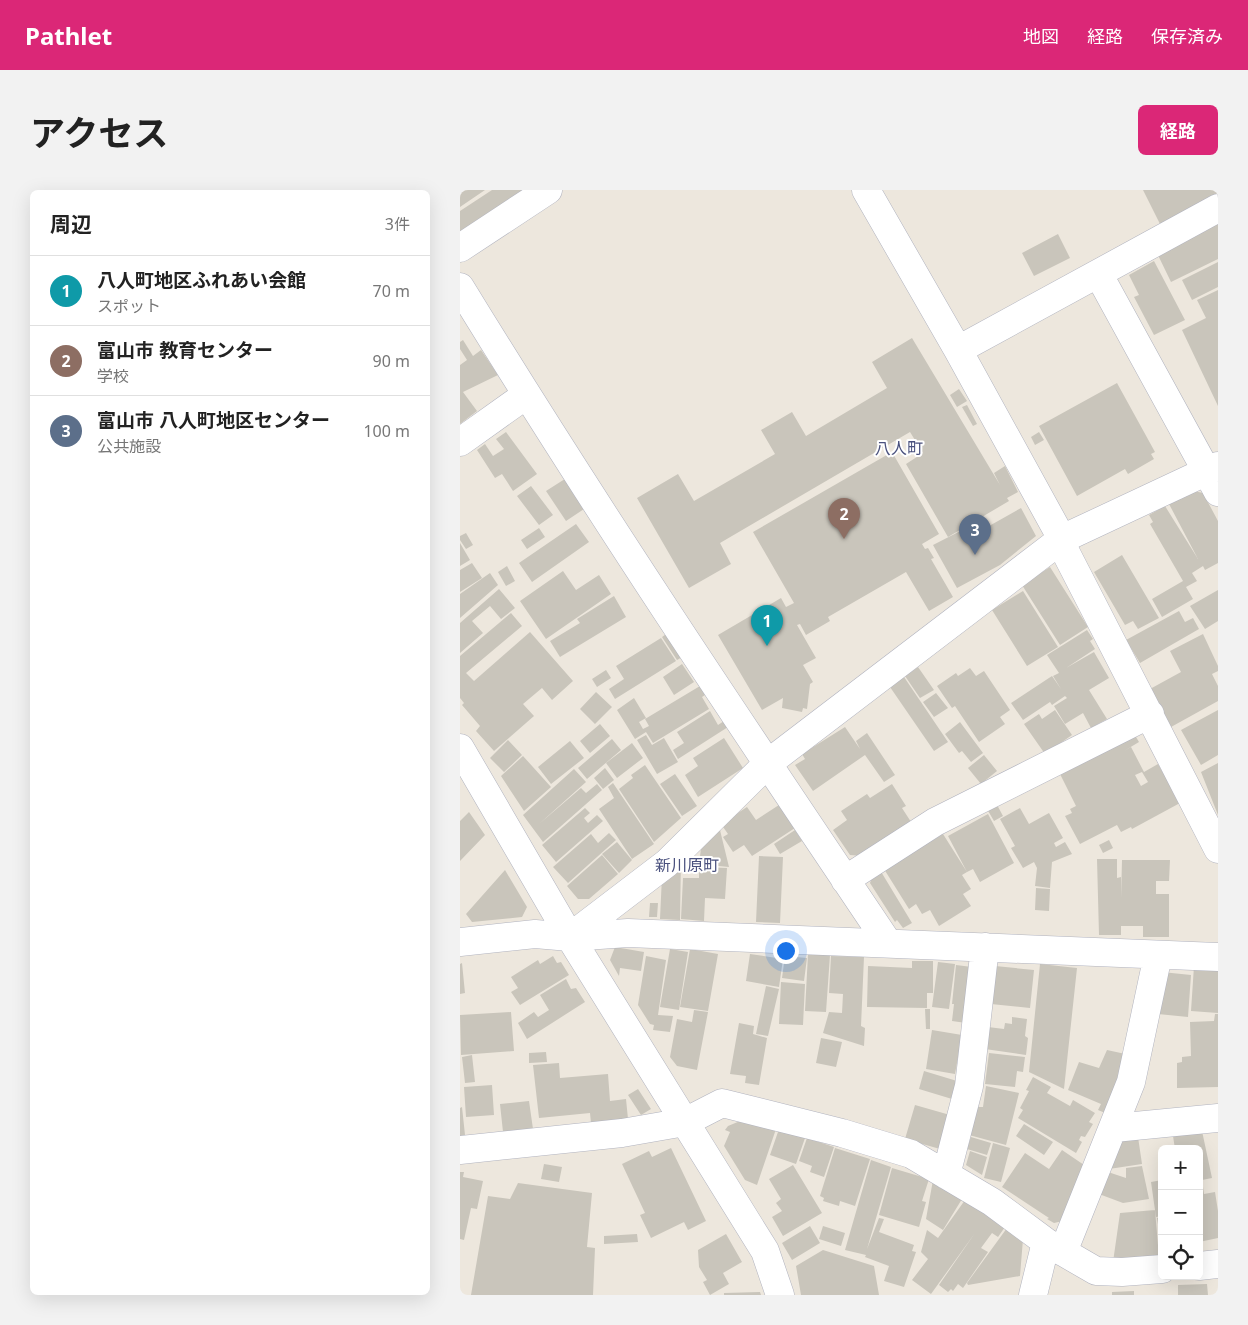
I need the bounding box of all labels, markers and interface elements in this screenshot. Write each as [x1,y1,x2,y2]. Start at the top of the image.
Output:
text: Pathlet [25,19,112,52]
text: 地図 [1023,24,1059,48]
text: 経路 [1087,24,1123,48]
text: 保存済み [1151,24,1223,48]
button: 経路 [1138,105,1218,155]
text: アクセス [30,109,168,156]
text: 周辺 [50,210,92,238]
text: 3件 [385,213,410,235]
text: 八人町地区ふれあい会館 [97,267,306,293]
text: 1 [61,280,71,302]
text: 70 m [373,280,410,302]
text: スポット [97,295,161,317]
text: 富山市 教育センター [97,337,273,363]
text: 2 [61,350,71,372]
text: 90 m [373,350,410,372]
text: 学校 [97,365,129,387]
text: 富山市 八人町地区センター [97,407,330,433]
text: 3 [61,420,71,442]
text: 100 m [363,420,410,442]
text: 公共施設 [97,435,161,457]
district label: 八人町 [875,437,923,459]
pin: 2 [828,498,860,539]
pin: 3 [959,514,991,555]
pin: 1 [751,605,783,646]
district label: 新川原町 [655,854,719,876]
your location [773,938,799,964]
map controls [1158,1145,1203,1280]
button: + [1158,1145,1203,1190]
button: − [1158,1190,1203,1235]
button: locate [1158,1235,1203,1280]

